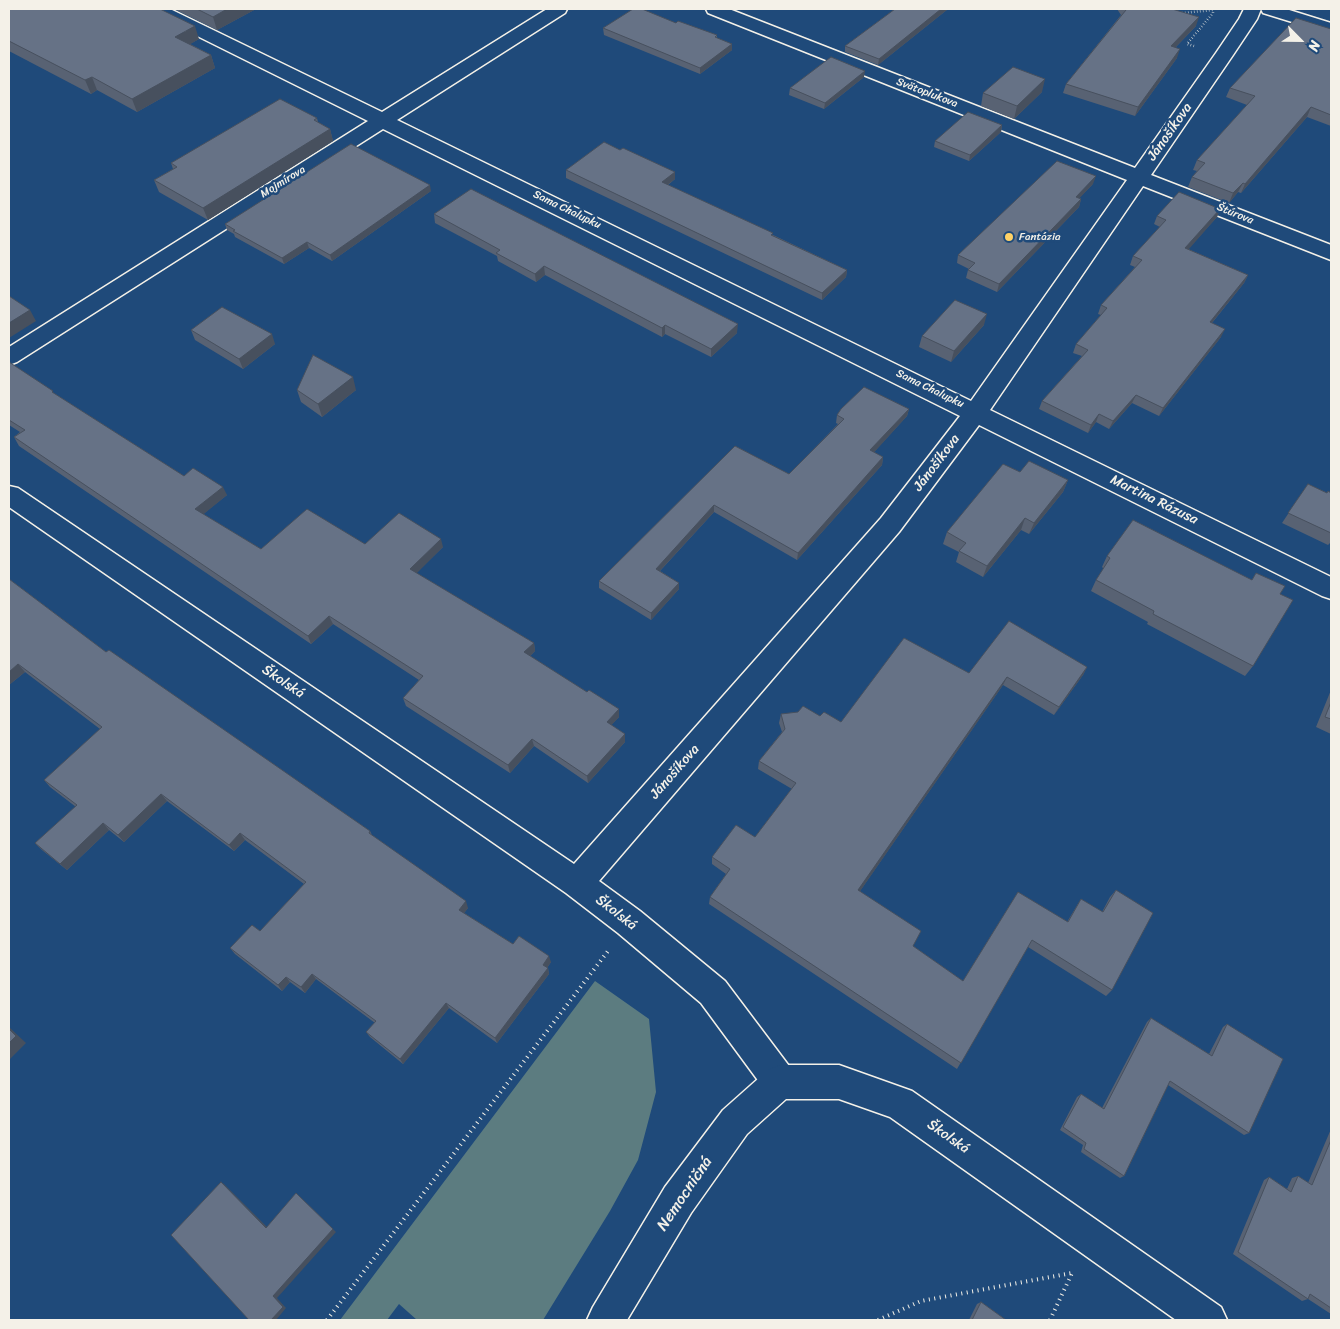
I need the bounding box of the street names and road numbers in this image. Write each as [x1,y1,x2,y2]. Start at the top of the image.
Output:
street label: Svätoplukova [894,75,960,111]
street label: Jánošíkova [1144,100,1196,164]
street label: Mojmírova [258,163,308,201]
street label: Sama Chalupku [531,188,603,232]
street label: Štúrova [1215,201,1255,227]
street label: Sama Chalupku [894,367,966,411]
street label: Jánošíkova [910,431,964,495]
street label: Martina Rázusa [1107,471,1201,529]
street label: Školská [259,662,307,702]
street label: Jánošíkova [647,741,703,803]
street label: Školská [592,892,640,934]
street label: Školská [924,1116,972,1158]
street label: Nemocničná [653,1153,717,1235]

